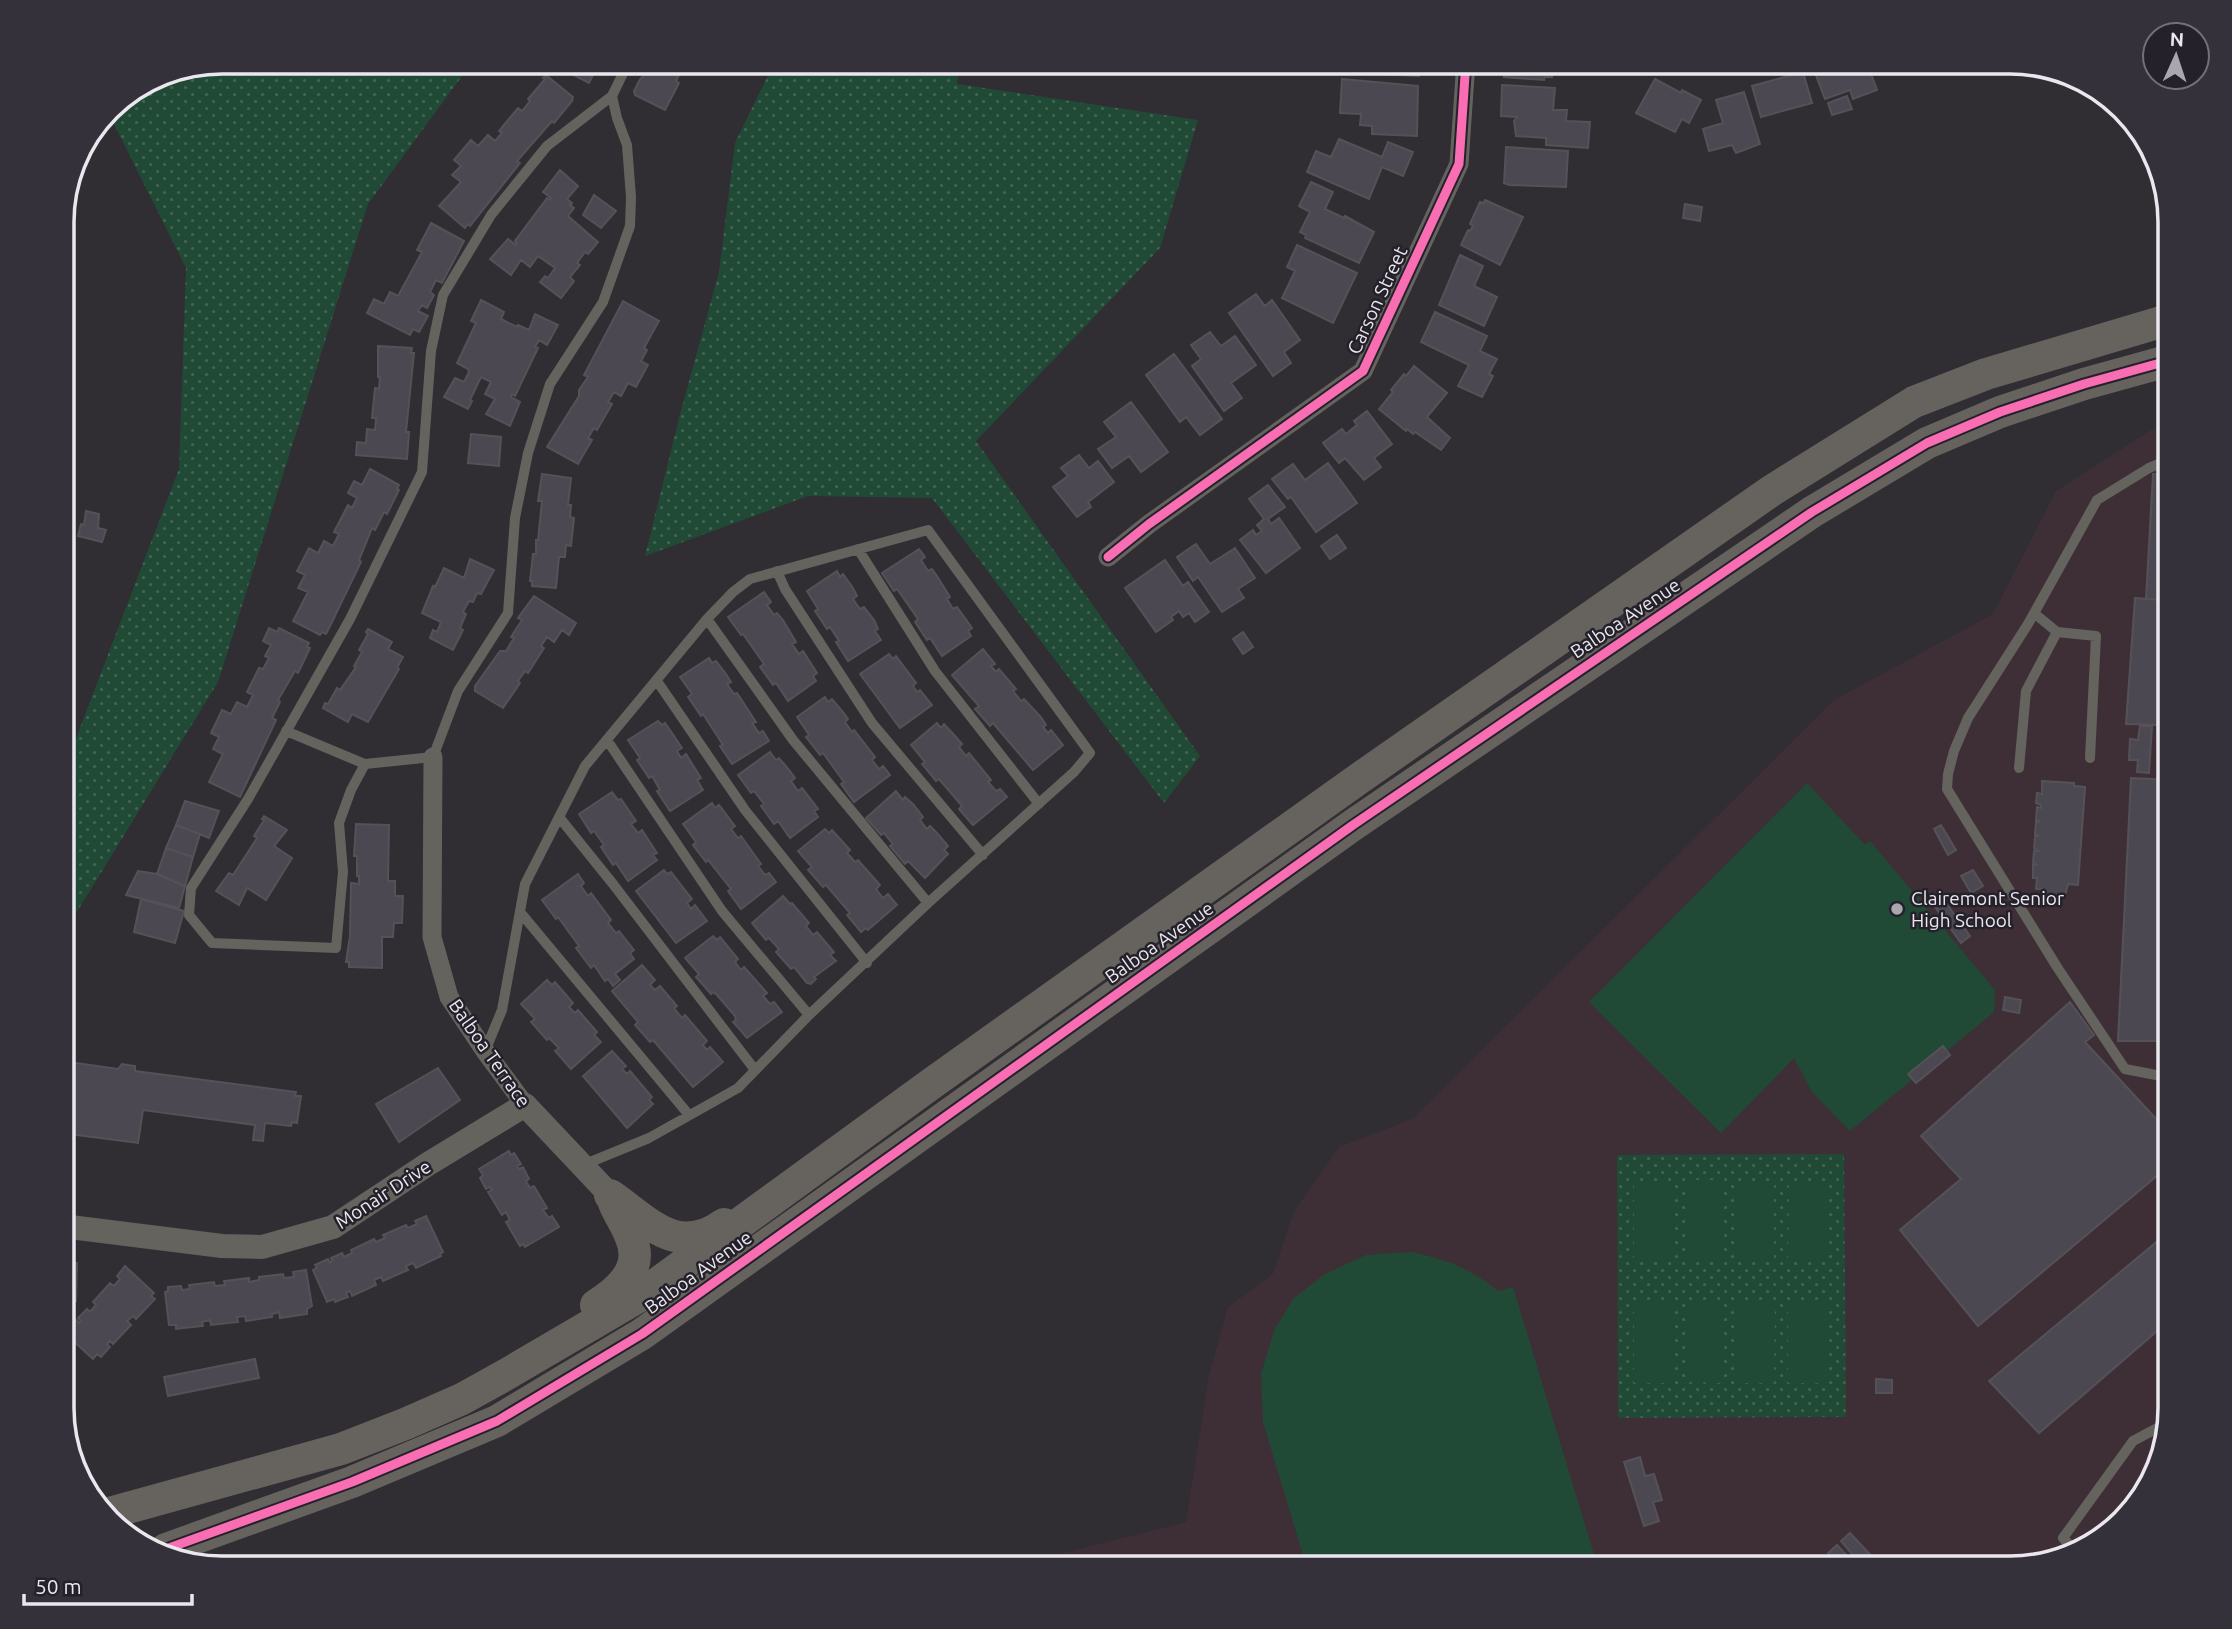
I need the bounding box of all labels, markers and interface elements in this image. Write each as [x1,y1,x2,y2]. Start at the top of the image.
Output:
north arrow [2141,21,2211,91]
text: N [2169,28,2185,50]
street label: Carson Street [1342,242,1412,357]
street label: Balboa Avenue [1566,573,1684,663]
place label: Clairemont Senior High School [1911,887,2064,931]
street label: Balboa Avenue [1101,897,1217,987]
marker: Clairemont Senior High School [1889,901,1905,917]
street label: Balboa Terrace [445,995,535,1111]
street label: Monair Drive [331,1155,435,1233]
street label: Balboa Avenue [640,1226,756,1318]
scale bar [24,1562,192,1606]
text: 50 m [35,1574,82,1598]

